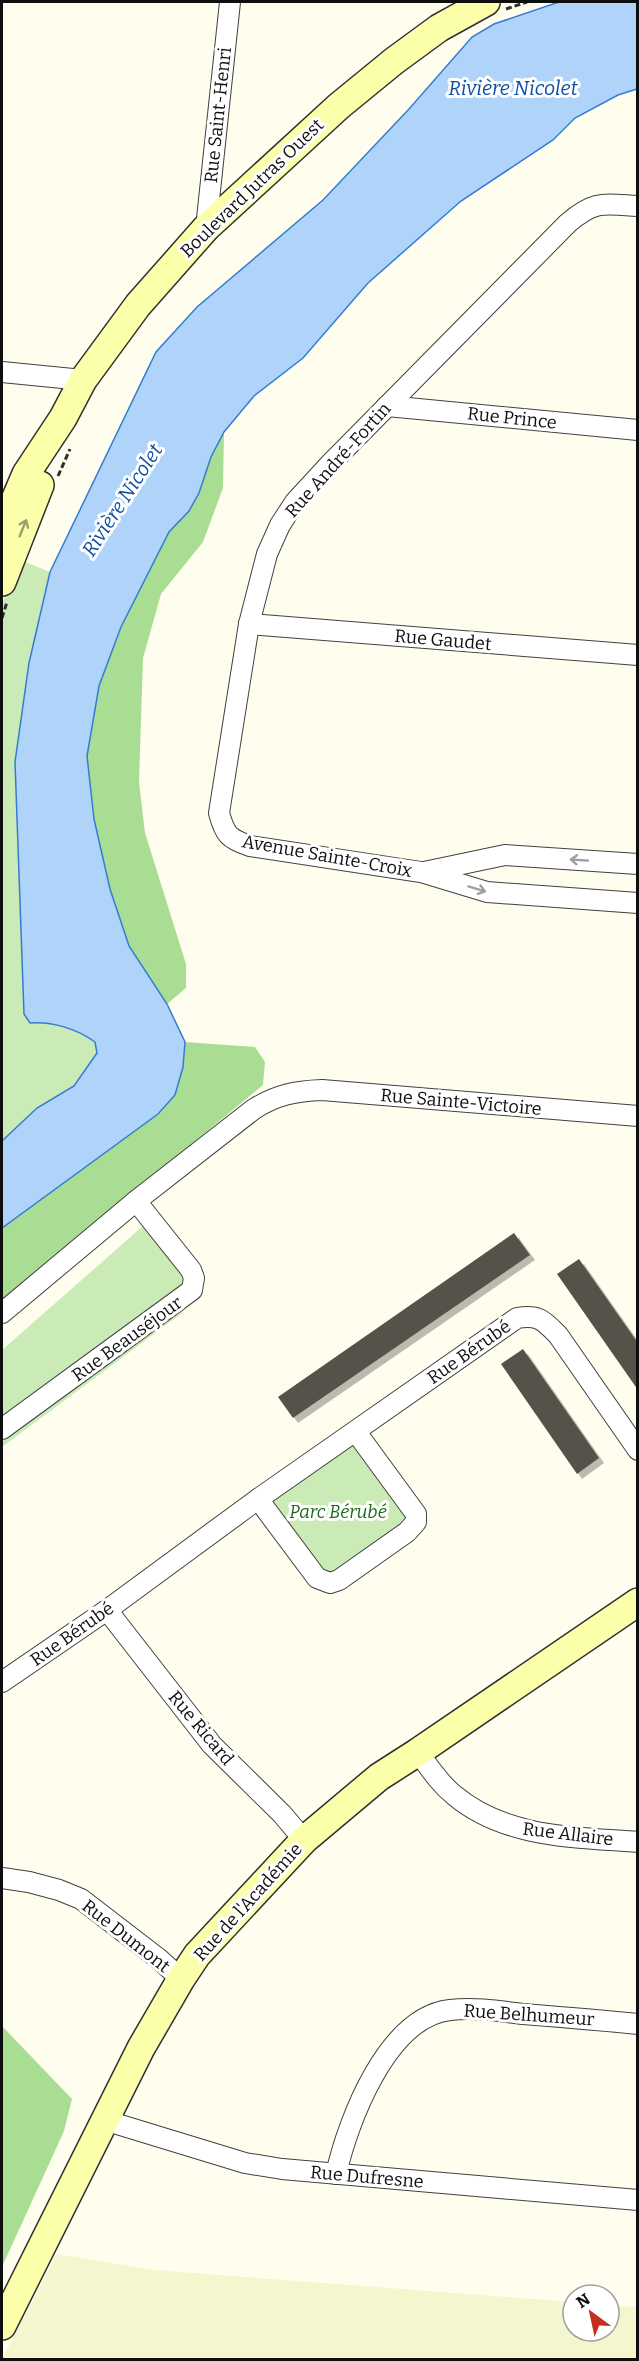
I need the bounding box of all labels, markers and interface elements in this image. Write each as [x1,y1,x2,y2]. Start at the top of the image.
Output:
street label: Rue Saint-Henri [200,46,236,184]
water label: Rivière Nicolet [448,76,579,100]
street label: Boulevard Jutras Ouest [176,114,329,262]
street label: Rue André-Fortin [281,398,396,522]
street label: Rue Prince [466,402,558,434]
water label: Rivière Nicolet [77,438,168,561]
one-way arrow [18,519,29,538]
street label: Rue Gaudet [394,625,493,655]
street label: Avenue Sainte-Croix [240,830,414,882]
one-way arrow [570,854,590,865]
one-way arrow [467,884,486,895]
street label: Rue Sainte-Victoire [379,1084,543,1120]
street label: Rue Beauséjour [68,1292,186,1386]
street label: Rue Bérubé [423,1315,515,1389]
park label: Parc Bérubé [289,1501,387,1523]
street label: Rue Bérubé [26,1597,118,1671]
street label: Rue Ricard [164,1686,239,1770]
street label: Rue Allaire [521,1818,615,1850]
street label: Rue de l'Académie [189,1838,307,1966]
street label: Rue Dumont [78,1895,175,1977]
street label: Rue Belhumeur [463,1999,595,2031]
street label: Rue Dufresne [309,2161,425,2193]
north arrow [561,2283,621,2343]
text: N [573,2290,593,2312]

